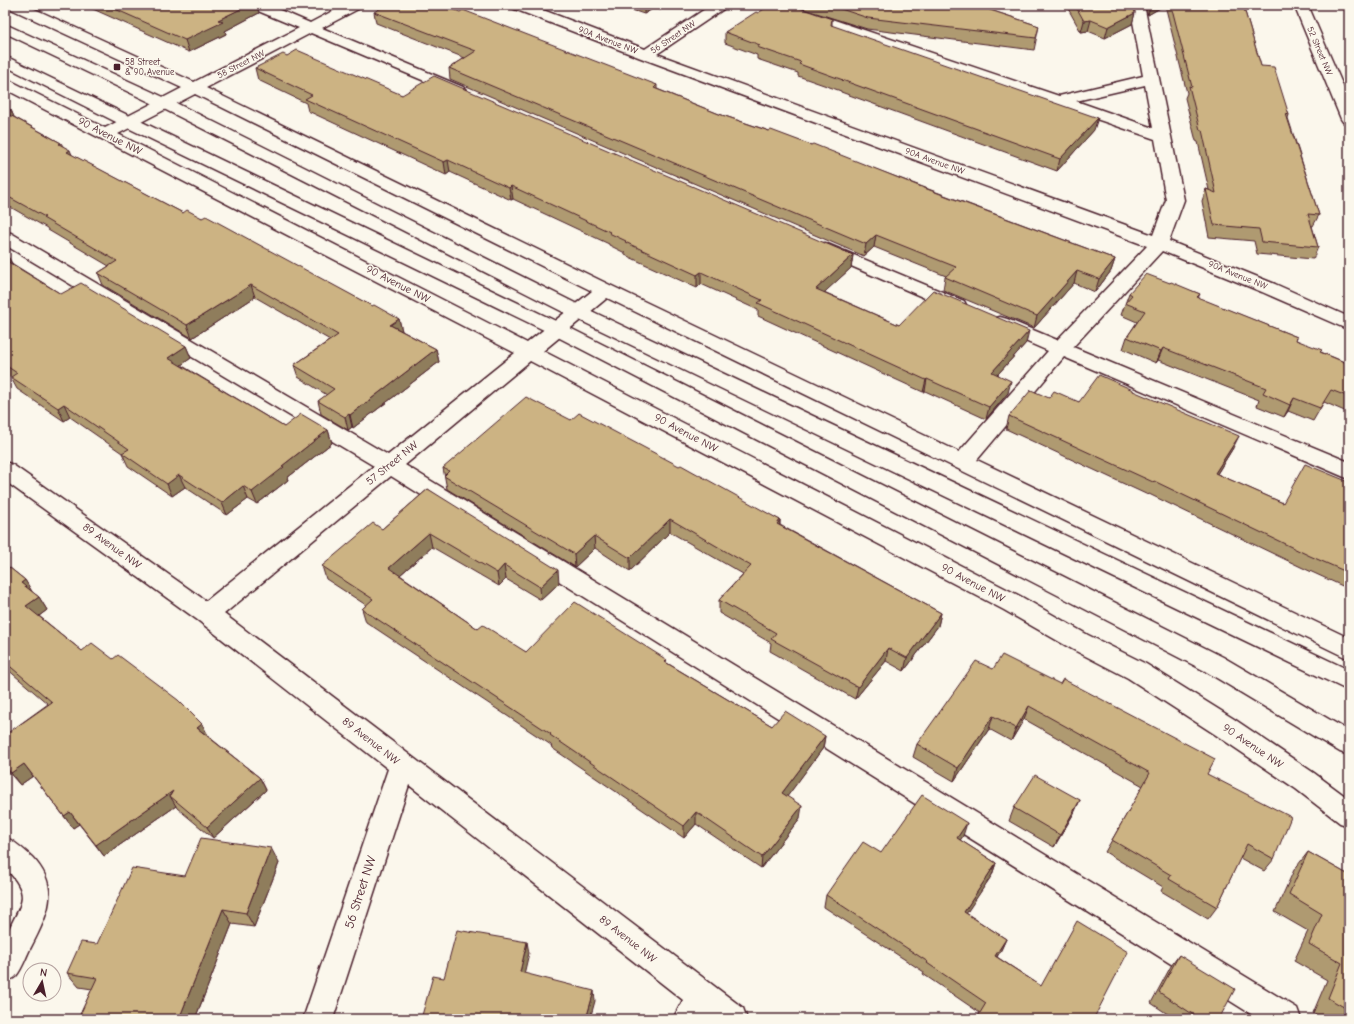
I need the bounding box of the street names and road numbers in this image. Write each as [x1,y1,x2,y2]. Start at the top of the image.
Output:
street label: 56 Street NW [649,18,698,56]
street label: 90A Avenue NW [577,24,639,56]
street label: 52 Street NW [1305,25,1335,77]
street label: 58 Street NW [216,48,267,80]
street label: 90 Avenue NW [76,114,145,158]
street label: 90A Avenue NW [904,146,966,176]
street label: 90A Avenue NW [1207,259,1269,291]
street label: 90 Avenue NW [364,262,433,306]
street label: 90 Avenue NW [652,411,720,455]
street label: 57 Street NW [363,438,421,488]
street label: 89 Avenue NW [80,520,144,572]
street label: 90 Avenue NW [939,561,1007,605]
street label: 89 Avenue NW [340,715,403,768]
street label: 90 Avenue NW [1220,721,1286,771]
street label: 56 Street NW [341,853,379,930]
street label: 89 Avenue NW [597,913,660,966]

